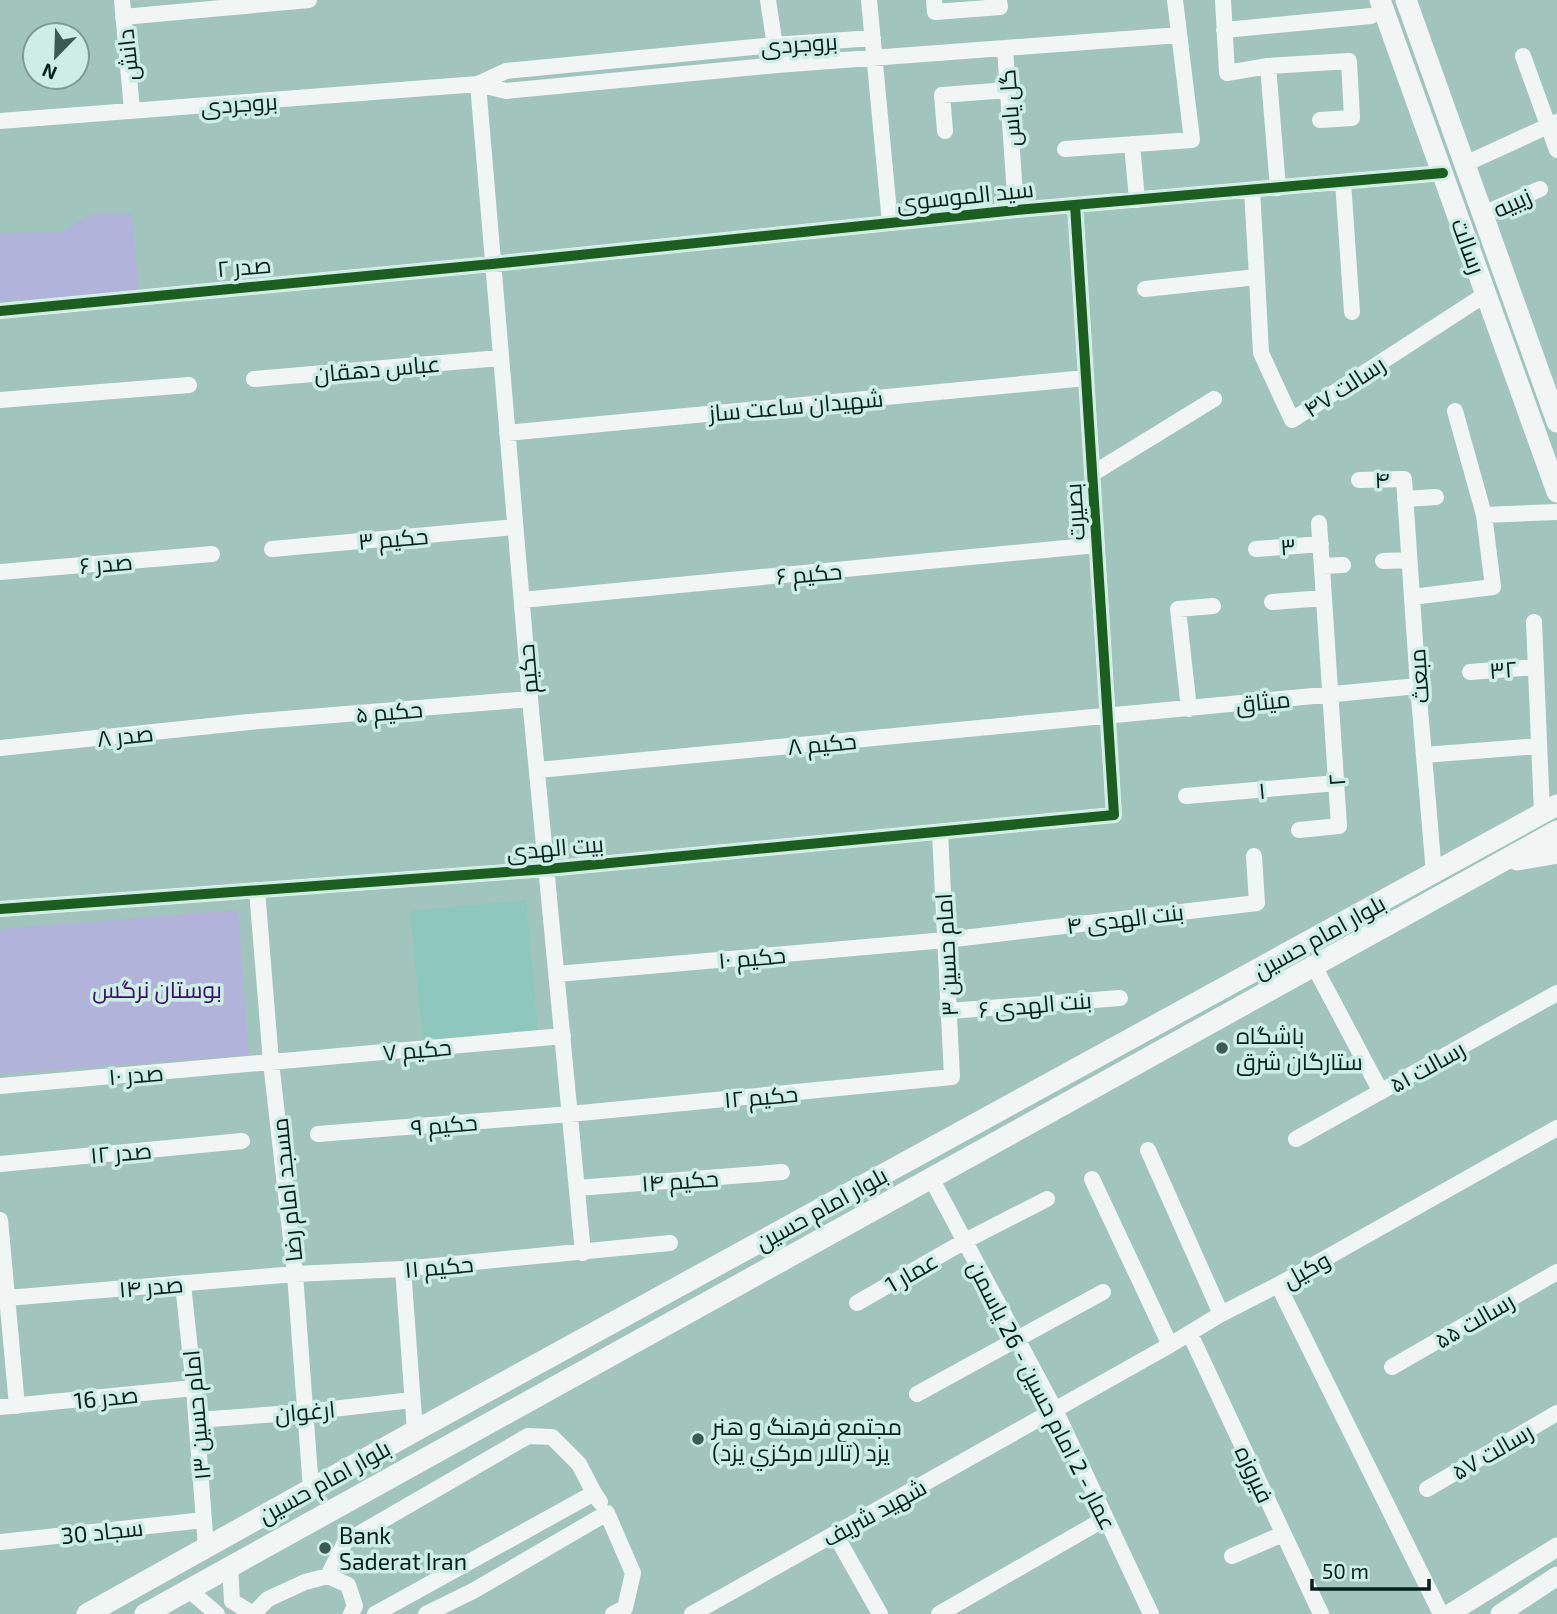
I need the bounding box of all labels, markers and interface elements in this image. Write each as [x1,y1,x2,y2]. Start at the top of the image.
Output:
north arrow [21,21,91,91]
street label: بروجردی [760,26,838,61]
street label: دانش [110,28,145,82]
text: N [38,59,60,85]
street label: گل یاس [992,68,1027,148]
street label: بروجردی [200,86,278,121]
street label: سید الموسوی [895,174,1035,217]
street label: زیبیه [1488,181,1536,223]
street label: رسالت [1446,214,1492,278]
street label: صدر ۲ [216,250,272,282]
street label: عباس دهقان [313,349,441,388]
street label: رسالت ۴۷ [1298,349,1390,423]
street label: شهیدان ساعت ساز [706,383,885,428]
street label: ۴ [1374,465,1390,493]
street label: بصیرت [1058,482,1090,542]
street label: حکیم ۳ [357,521,430,558]
street label: ۳ [1279,531,1297,561]
street label: صدر ۶ [78,547,134,579]
street label: حکیم ۶ [775,556,843,593]
street label: حکیم [511,643,546,695]
street label: مبعث [1402,648,1434,704]
street label: ۳۲ [1488,654,1518,684]
street label: میثاق [1234,684,1292,719]
street label: حکیم ۵ [354,694,424,731]
street label: صدر ۸ [95,718,155,752]
street label: حکیم ۸ [786,726,858,763]
street label: ۲ [1322,773,1350,787]
street label: ۱ [1257,776,1267,804]
street label: بیت الهدی [505,829,605,866]
street label: بلوار امام حسین [1248,888,1391,986]
street label: امام حسین ۳ [929,893,966,1017]
street label: بنت الهدی ۴ [1065,897,1185,940]
street label: حکیم ۱۰ [717,940,787,977]
park label: بوستان نرگس [92,975,222,1004]
street label: بنت الهدی ۶ [977,985,1093,1024]
place label: باشگاه ستارگان شرق [1236,1021,1363,1076]
street label: حکیم ۷ [381,1032,453,1069]
street label: رسالت ۵۱ [1384,1034,1470,1098]
marker: باشگاه ستارگان شرق [1214,1040,1230,1056]
street label: صدر ۱۰ [107,1058,165,1090]
street label: حکیم ۱۲ [723,1079,799,1116]
street label: حکیم ۹ [409,1107,479,1144]
street label: مسجد امام رضا [265,1116,310,1263]
street label: صدر ۱۲ [89,1135,153,1169]
street label: بلوار امام حسین [750,1160,893,1258]
street label: حکیم ۱۴ [640,1163,720,1200]
street label: وکیل [1277,1245,1335,1294]
street label: عمار 1 [880,1246,942,1298]
street label: حکیم ۱۱ [403,1249,475,1286]
street label: عمار - 2 امام حسین - 26 یاسمن [960,1256,1123,1536]
street label: صدر ۱۴ [118,1269,184,1303]
street label: رسالت ۵۵ [1429,1286,1519,1354]
street label: امام حسین ۱۳ [176,1349,219,1481]
street label: صدر 16 [72,1380,140,1414]
street label: ارغوان [274,1394,337,1429]
place label: مجتمع فرهنگ و هنر یزد (تالار مركزي یزد) [710,1412,902,1471]
street label: رسالت ۵۷ [1446,1417,1538,1485]
marker: مجتمع فرهنگ و هنر یزد (تالار مركزي یزد) [690,1431,706,1447]
street label: بلوار امام حسین [253,1433,396,1531]
street label: فیروزه [1230,1441,1280,1507]
street label: شهید شریف [817,1472,931,1553]
street label: سجاد 30 [59,1513,145,1549]
place label: Bank Saderat Iran [339,1521,467,1575]
marker: Bank Saderat Iran [317,1540,333,1556]
scale bar [1312,1548,1429,1592]
text: 50 m [1322,1558,1369,1583]

